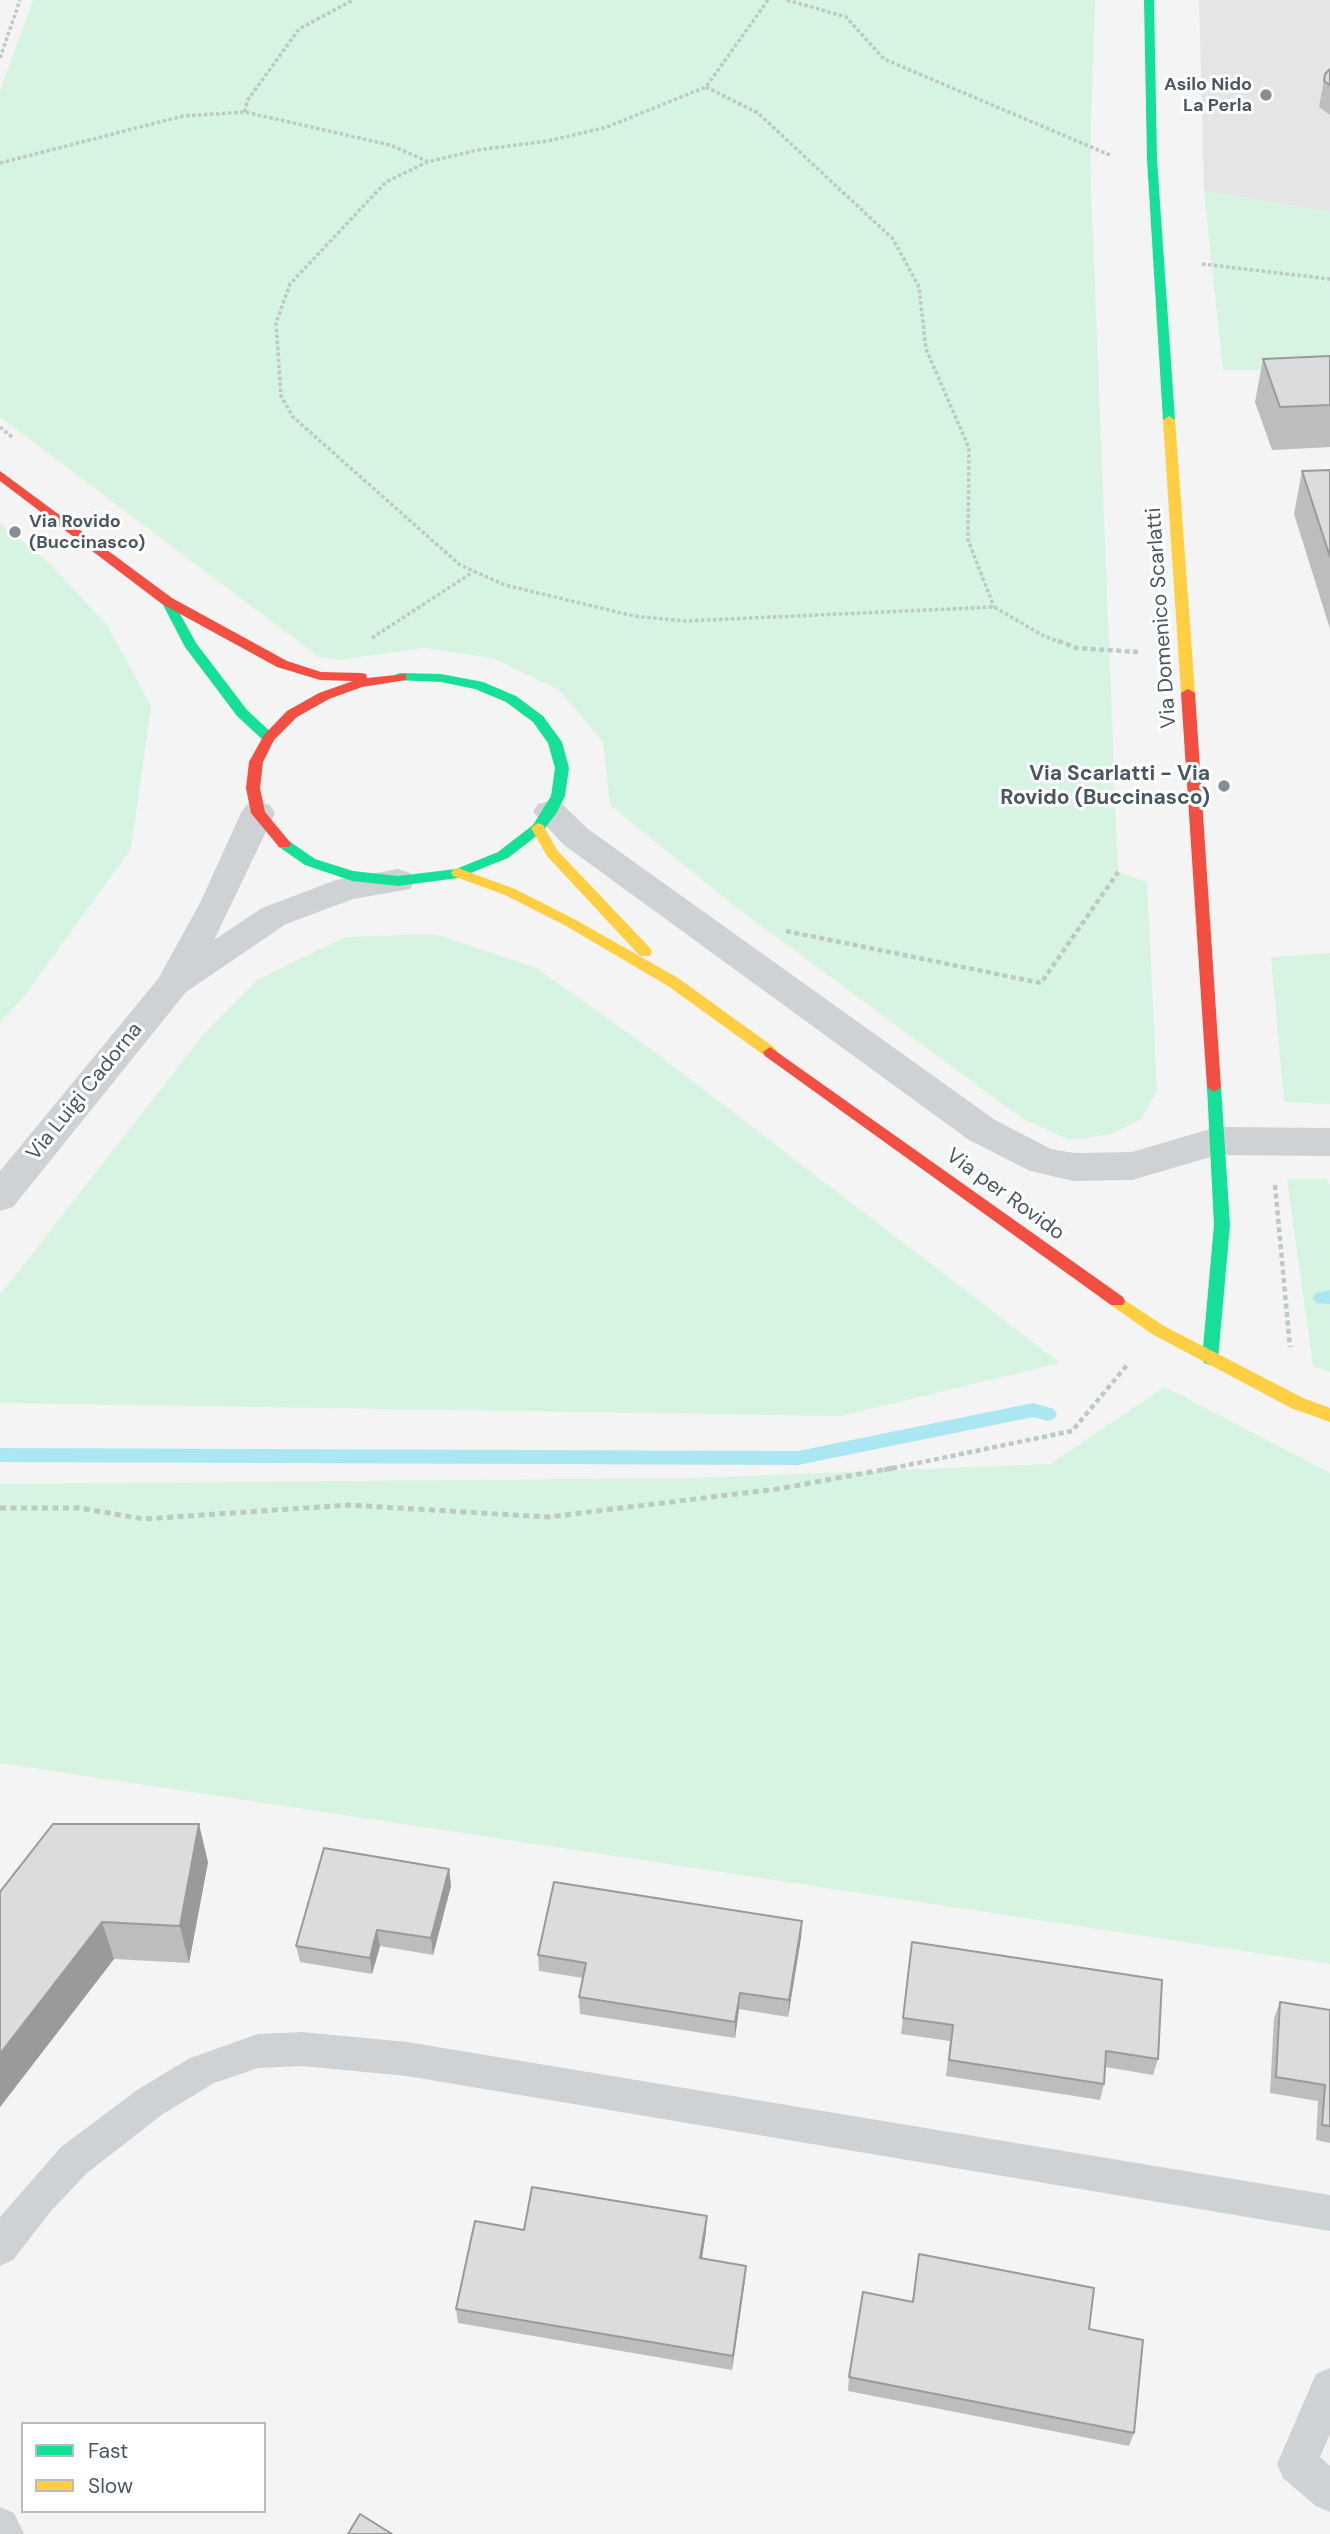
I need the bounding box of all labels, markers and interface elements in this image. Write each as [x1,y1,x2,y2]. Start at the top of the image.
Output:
place label: Asilo Nido La Perla [1164,74,1252,116]
marker: Asilo Nido La Perla [1258,87,1274,103]
street label: Via Domenico Scarlatti [1142,507,1182,729]
place label: Via Rovido (Buccinasco) [29,511,145,554]
marker: Via Rovido (Buccinasco) [7,524,23,540]
place label: Via Scarlatti - Via Rovido (Buccinasco) [1000,761,1210,811]
marker: Via Scarlatti - Via Rovido (Buccinasco) [1216,778,1232,794]
street label: Via Luigi Cadorna [22,1018,148,1166]
street label: Via per Rovido [941,1144,1069,1246]
legend [21,2422,266,2513]
text: Fast [88,2437,128,2465]
text: Slow [88,2472,133,2500]

